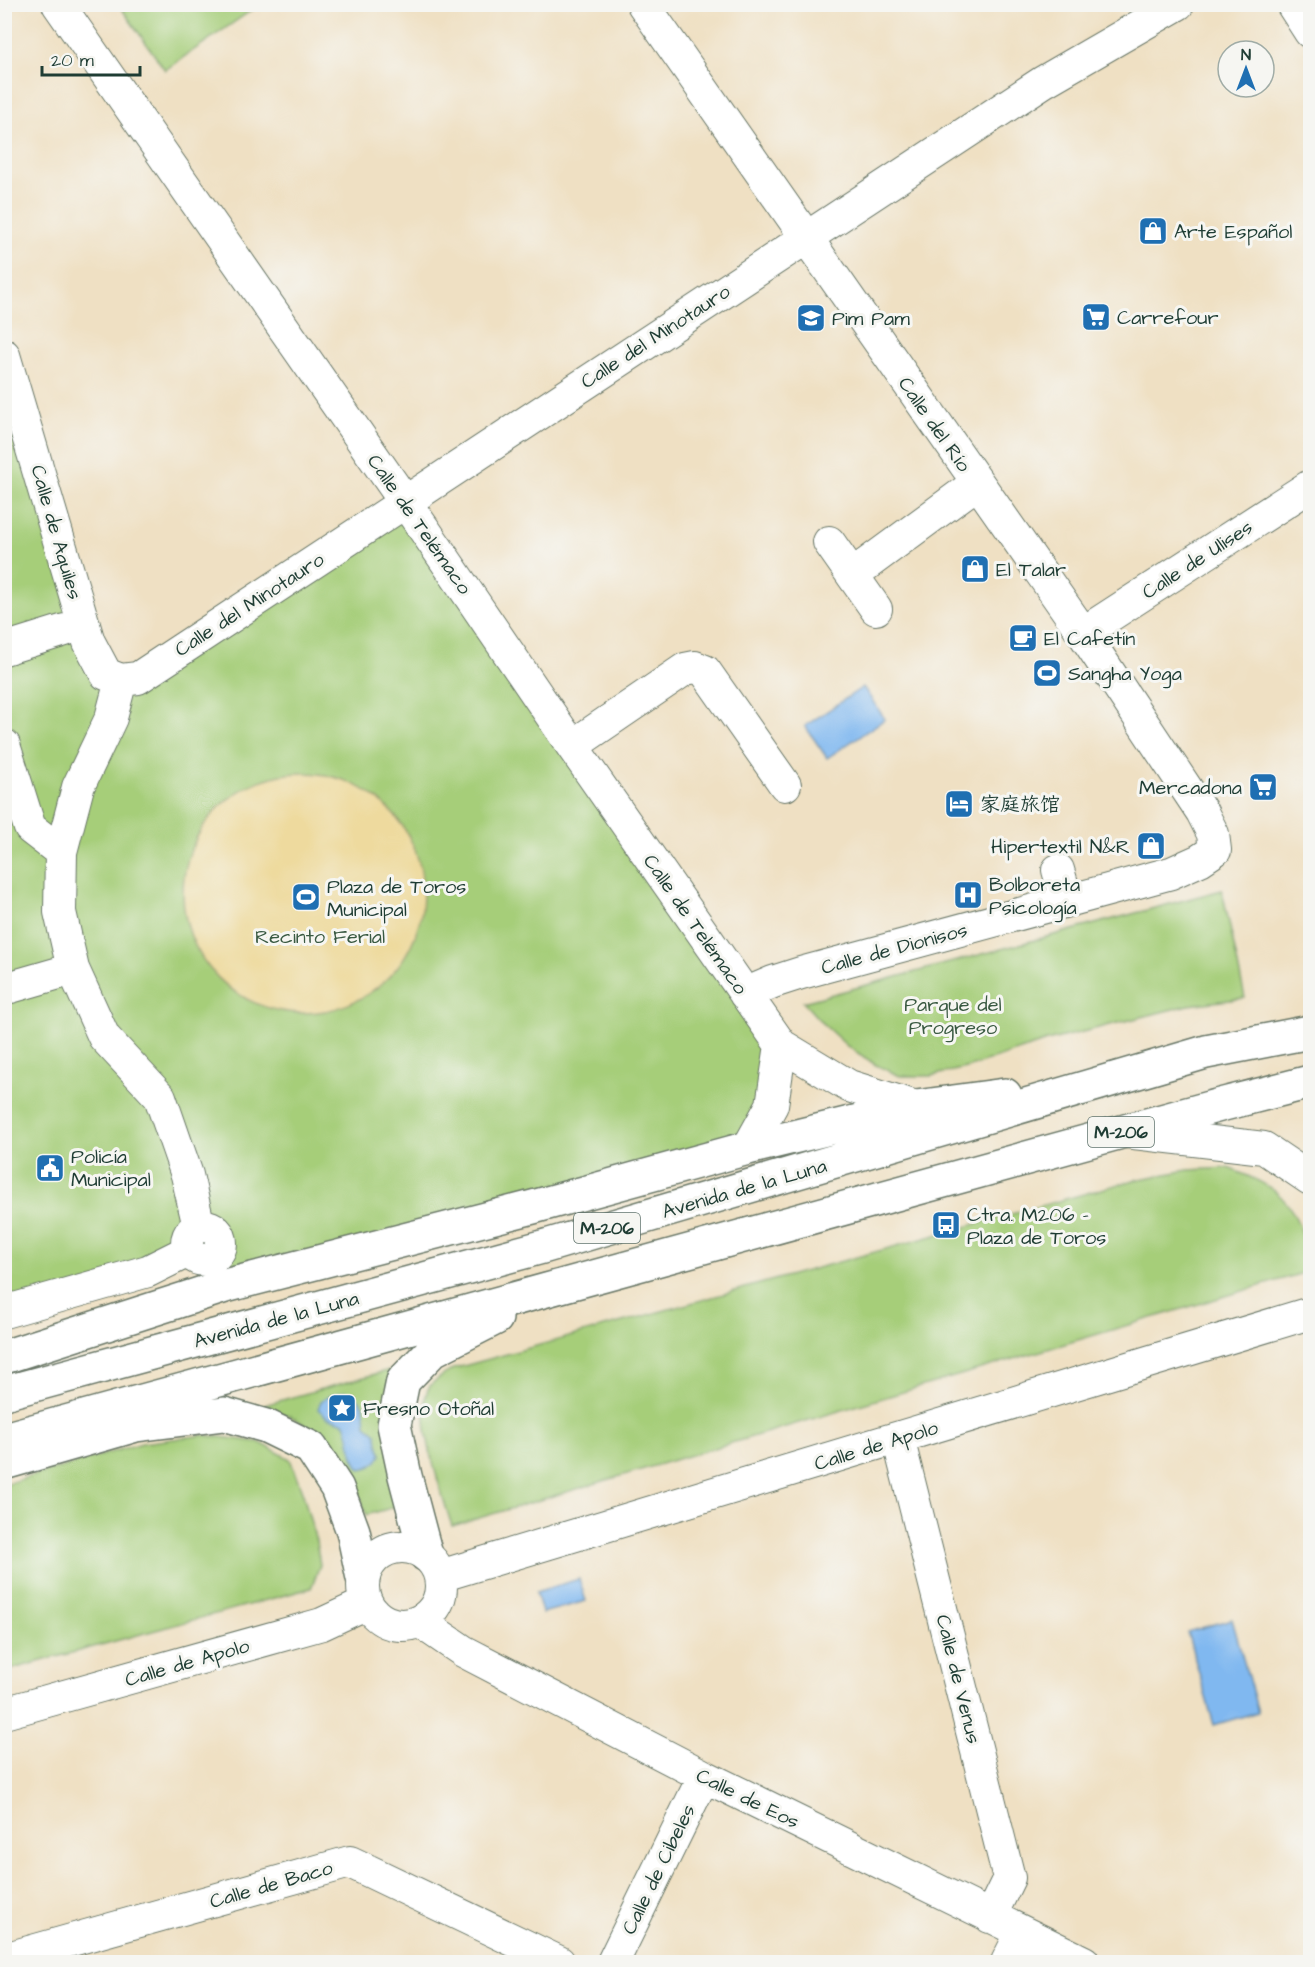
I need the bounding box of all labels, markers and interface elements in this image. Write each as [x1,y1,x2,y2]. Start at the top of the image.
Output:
scale bar [42,39,140,77]
north arrow [1216,39,1276,99]
text: N [1241,44,1251,66]
text: 20 m [51,48,94,73]
shop icon: Arte Español [1137,215,1169,247]
place label: Arte Español [1174,218,1292,246]
street label: Calle del Minotauro [575,278,736,396]
supermarket icon: Carrefour [1080,301,1112,333]
school or university icon: Pim Pam [795,302,827,334]
place label: Carrefour [1117,304,1219,332]
place label: Pim Pam [832,305,910,333]
street label: Calle del Río [891,371,977,478]
street label: Calle de Telémaco [360,449,478,600]
street label: Calle de Aquiles [23,462,89,603]
street label: Calle de Ulises [1137,514,1258,606]
street label: Calle del Minotauro [169,546,330,664]
shop icon: El Talar [959,553,991,585]
place label: El Talar [996,556,1066,584]
cafe icon: El Cafetín [1007,622,1039,654]
place label: El Cafetín [1044,625,1135,653]
sports icon: Sangha Yoga [1031,657,1063,689]
place label: Sangha Yoga [1068,660,1182,689]
supermarket icon: Mercadona [1247,771,1279,803]
place label: Mercadona [1139,774,1242,802]
hotel icon: 家庭旅馆 [943,788,975,820]
place label: 家庭旅馆 [980,791,1060,819]
shop icon: Hipertextil N&R [1135,830,1167,862]
place label: Hipertextil N&R [991,833,1130,861]
street label: Calle de Telémaco [636,849,754,1000]
place label: Bolboreta Psicología [989,871,1080,923]
place label: Plaza de Toros Municipal [327,873,466,924]
hospital icon: Bolboreta Psicología [952,879,984,911]
sports icon: Plaza de Toros Municipal [290,881,322,913]
street label: Calle de Dionisos [818,916,970,982]
park label: Recinto Ferial [255,923,385,951]
park label: Parque del Progreso [904,991,1002,1043]
road number: M-206 [1088,1117,1154,1147]
place label: Policía Municipal [71,1143,151,1194]
public building icon: Policía Municipal [34,1152,66,1184]
street label: Avenida de la Luna [659,1152,830,1226]
place label: Ctra. M206 - Plaza de Toros [967,1201,1106,1252]
bus stop icon: Ctra. M206 - Plaza de Toros [930,1209,962,1241]
road number: M-206 [574,1213,640,1243]
street label: Avenida de la Luna [191,1284,362,1355]
place icon: Fresno Otoñal [326,1392,358,1424]
place label: Fresno Otoñal [363,1395,494,1423]
street label: Calle de Apolo [811,1414,942,1478]
street label: Calle de Venus [928,1612,988,1747]
street label: Calle de Apolo [122,1632,253,1694]
street label: Calle de Eos [691,1762,804,1836]
street label: Calle de Cibeles [615,1800,703,1939]
street label: Calle de Baco [206,1854,336,1916]

